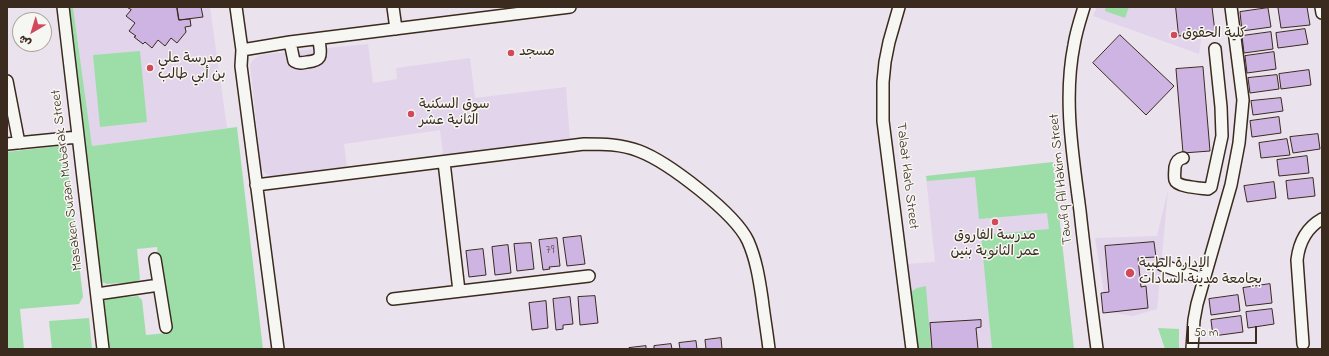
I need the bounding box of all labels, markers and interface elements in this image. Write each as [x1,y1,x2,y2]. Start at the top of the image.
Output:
north arrow [12,12,52,52]
place label: كلية الحقوق [1182,27,1247,43]
marker: كلية الحقوق [1169,30,1179,40]
text: ش [16,31,35,51]
place label: مسجد [519,45,555,61]
marker: مسجد [506,48,516,58]
place label: مدرسة علي بن أبي طالب [158,52,225,84]
marker: مدرسة علي بن أبي طالب [145,63,155,73]
street label: Masaken Suzan Mubarak Street [49,88,87,272]
place label: سوق السكنية الثانية عشر [419,98,490,130]
marker: سوق السكنية الثانية عشر [406,109,416,119]
street label: Tawfiq Al Hakim Street [1047,113,1077,245]
street label: Talaat Harb Street [891,122,921,230]
marker: مدرسة الفاروق عمر الثانوية بنين [990,217,1000,227]
place label: مدرسة الفاروق عمر الثانوية بنين [951,229,1039,262]
house number: 79 [546,244,554,258]
place label: الإدارة الطبية بجامعة مدينة السادات [1139,257,1262,290]
marker: الإدارة الطبية بجامعة مدينة السادات [1124,267,1136,279]
scale bar [1189,318,1259,344]
text: 50 m [1194,324,1218,342]

